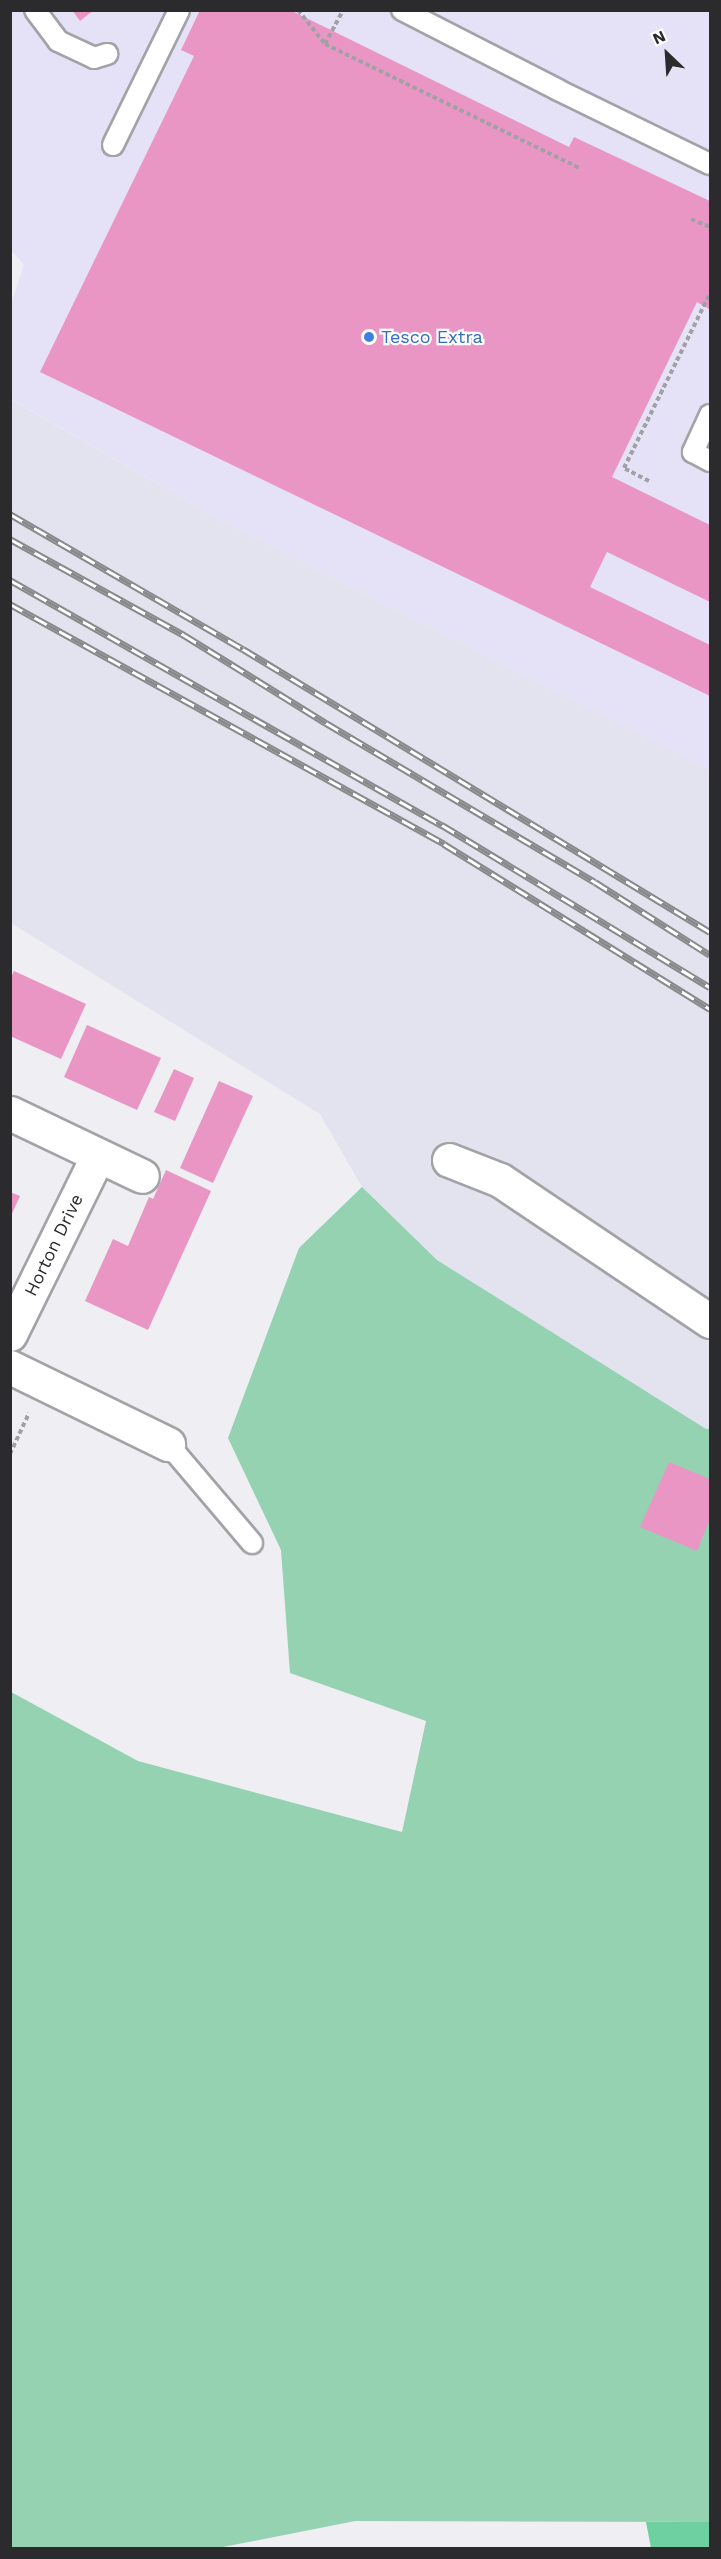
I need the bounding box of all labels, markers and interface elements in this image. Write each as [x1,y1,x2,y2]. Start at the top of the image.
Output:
north arrow [637,24,697,84]
text: N [650,26,669,48]
place label: Tesco Extra [381,326,483,348]
marker: Tesco Extra [362,330,376,344]
street label: Horton Drive [20,1190,88,1300]

